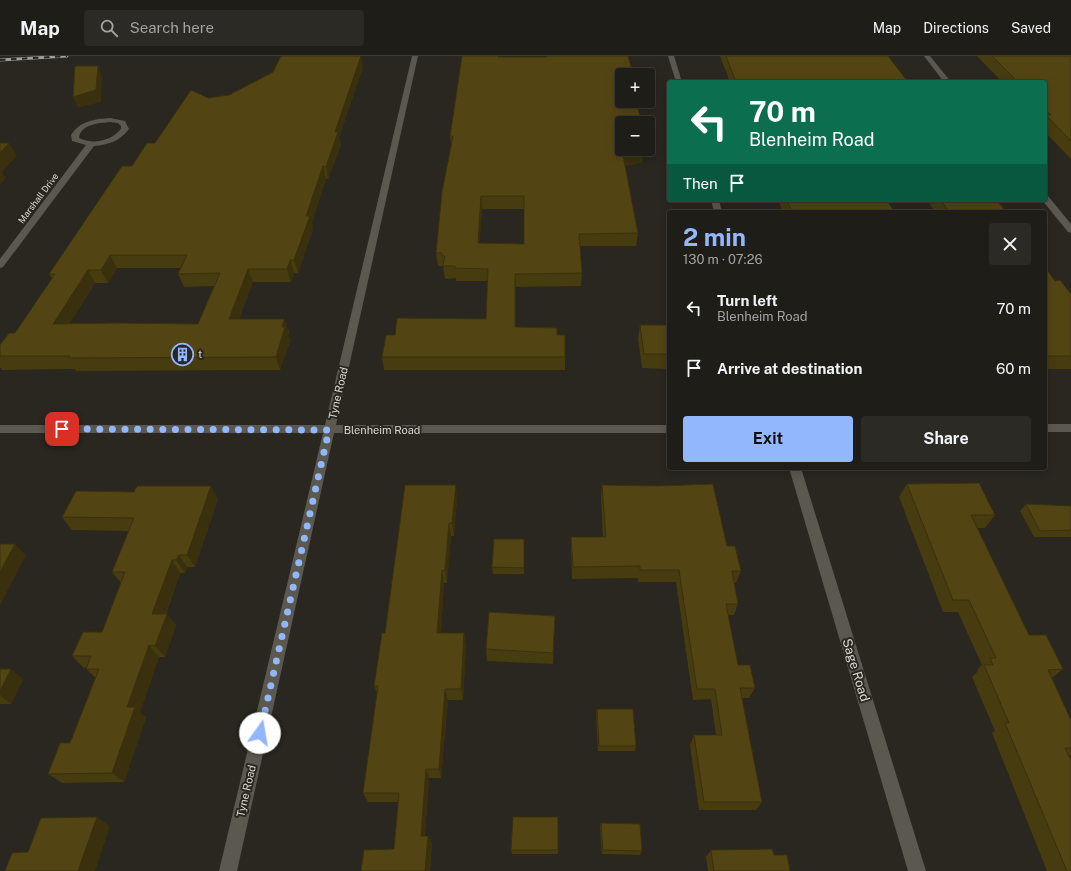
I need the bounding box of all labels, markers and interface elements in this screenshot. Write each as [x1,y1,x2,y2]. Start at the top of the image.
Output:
search box [84,10,364,46]
text: Map [20,17,60,39]
icon: search [98,17,120,39]
text: Search here [130,19,214,36]
text: Map [873,20,901,36]
text: Directions [923,20,989,36]
text: Saved [1011,20,1051,36]
map controls [615,68,655,156]
button: + [615,68,655,108]
text: 70 m [749,95,816,128]
icon: left [683,96,735,148]
button: − [615,116,655,156]
text: Blenheim Road [749,129,874,150]
street label: Marshall Drive [16,171,60,225]
icon: arrive [726,172,748,194]
text: Then [683,175,718,192]
text: 2 min [683,223,746,251]
button: close [989,223,1031,265]
text: 130 m · 07:26 [683,252,763,267]
text: Turn left [717,292,778,309]
icon: left [683,297,705,319]
text: 70 m [996,300,1031,317]
text: Blenheim Road [717,309,808,324]
building icon: t [170,341,196,367]
place label: t [198,348,202,360]
icon: arrive [683,357,705,379]
text: Arrive at destination [717,360,862,377]
text: 60 m [996,360,1031,377]
street label: Tyne Road [326,366,350,420]
pin [45,412,79,446]
button: Exit [683,416,853,462]
button: Share [861,416,1031,462]
icon: arrive [51,418,73,440]
street label: Blenheim Road [344,424,420,436]
street label: Sage Road [839,637,873,703]
position arrow [239,712,281,754]
street label: Tyne Road [234,764,258,818]

